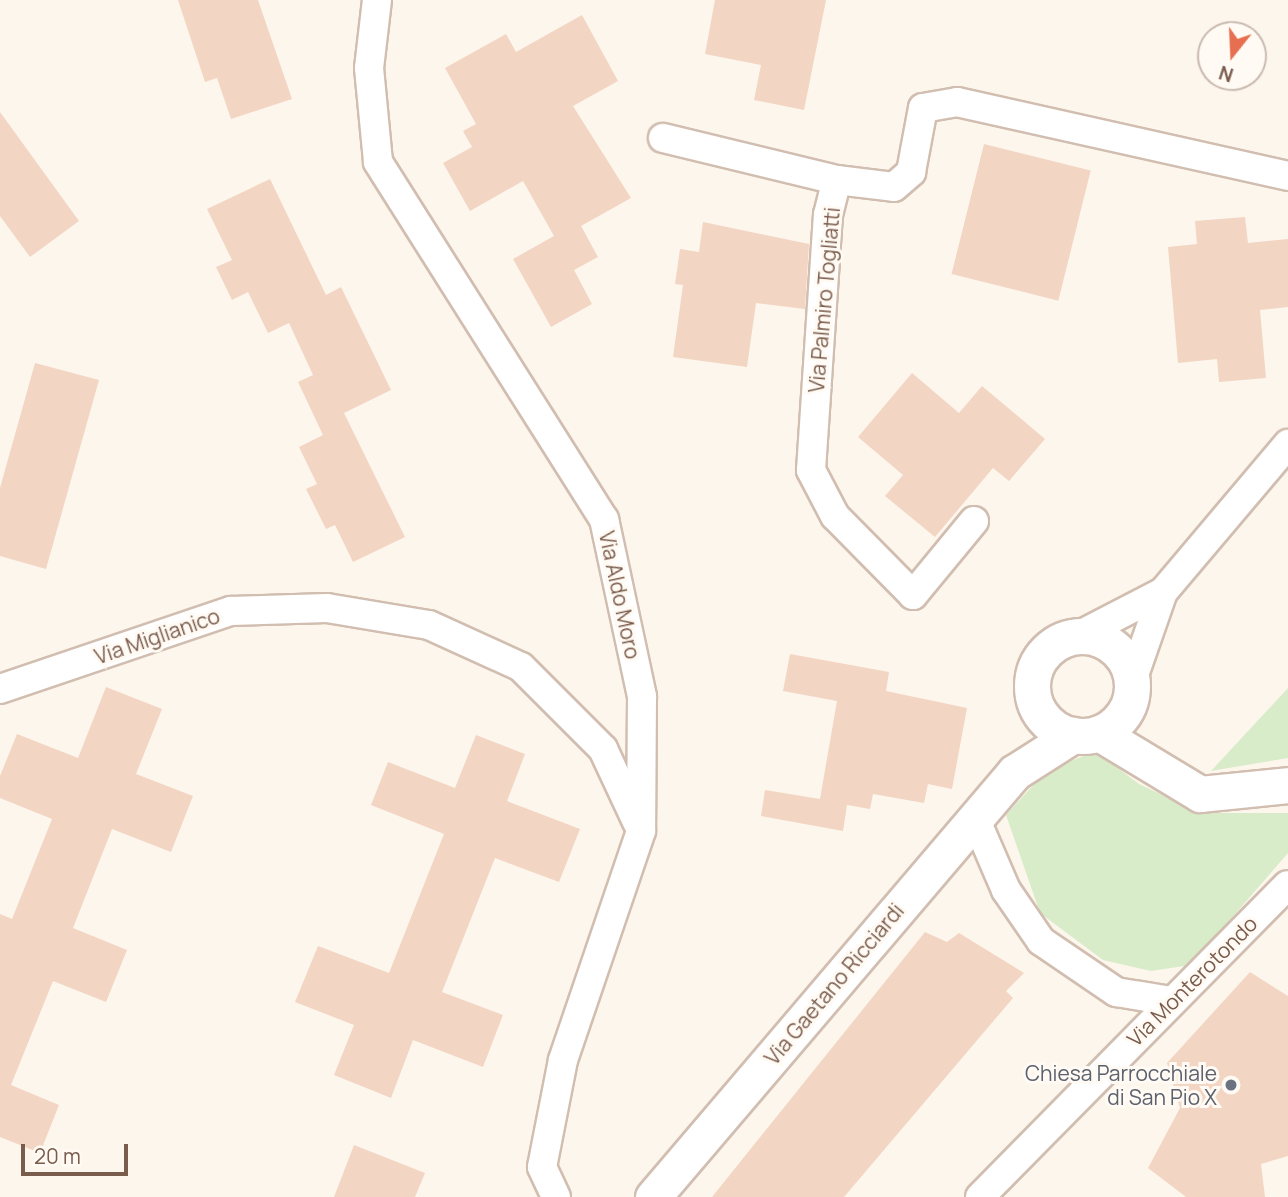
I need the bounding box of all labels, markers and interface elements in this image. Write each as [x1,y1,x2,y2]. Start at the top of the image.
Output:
north arrow [1197,21,1267,91]
text: N [1216,60,1237,89]
street label: Via Palmiro Togliatti [803,206,845,394]
street label: Via Aldo Moro [594,529,646,661]
street label: Via Miglianico [91,603,223,669]
street label: Via Gaetano Ricciardi [759,898,909,1070]
street label: Via Monterotondo [1122,911,1262,1051]
place label: Chiesa Parrocchiale di San Pio X [1025,1060,1217,1110]
marker: Chiesa Parrocchiale di San Pio X [1223,1077,1239,1093]
scale bar [24,1130,131,1174]
text: 20 m [34,1142,81,1170]

